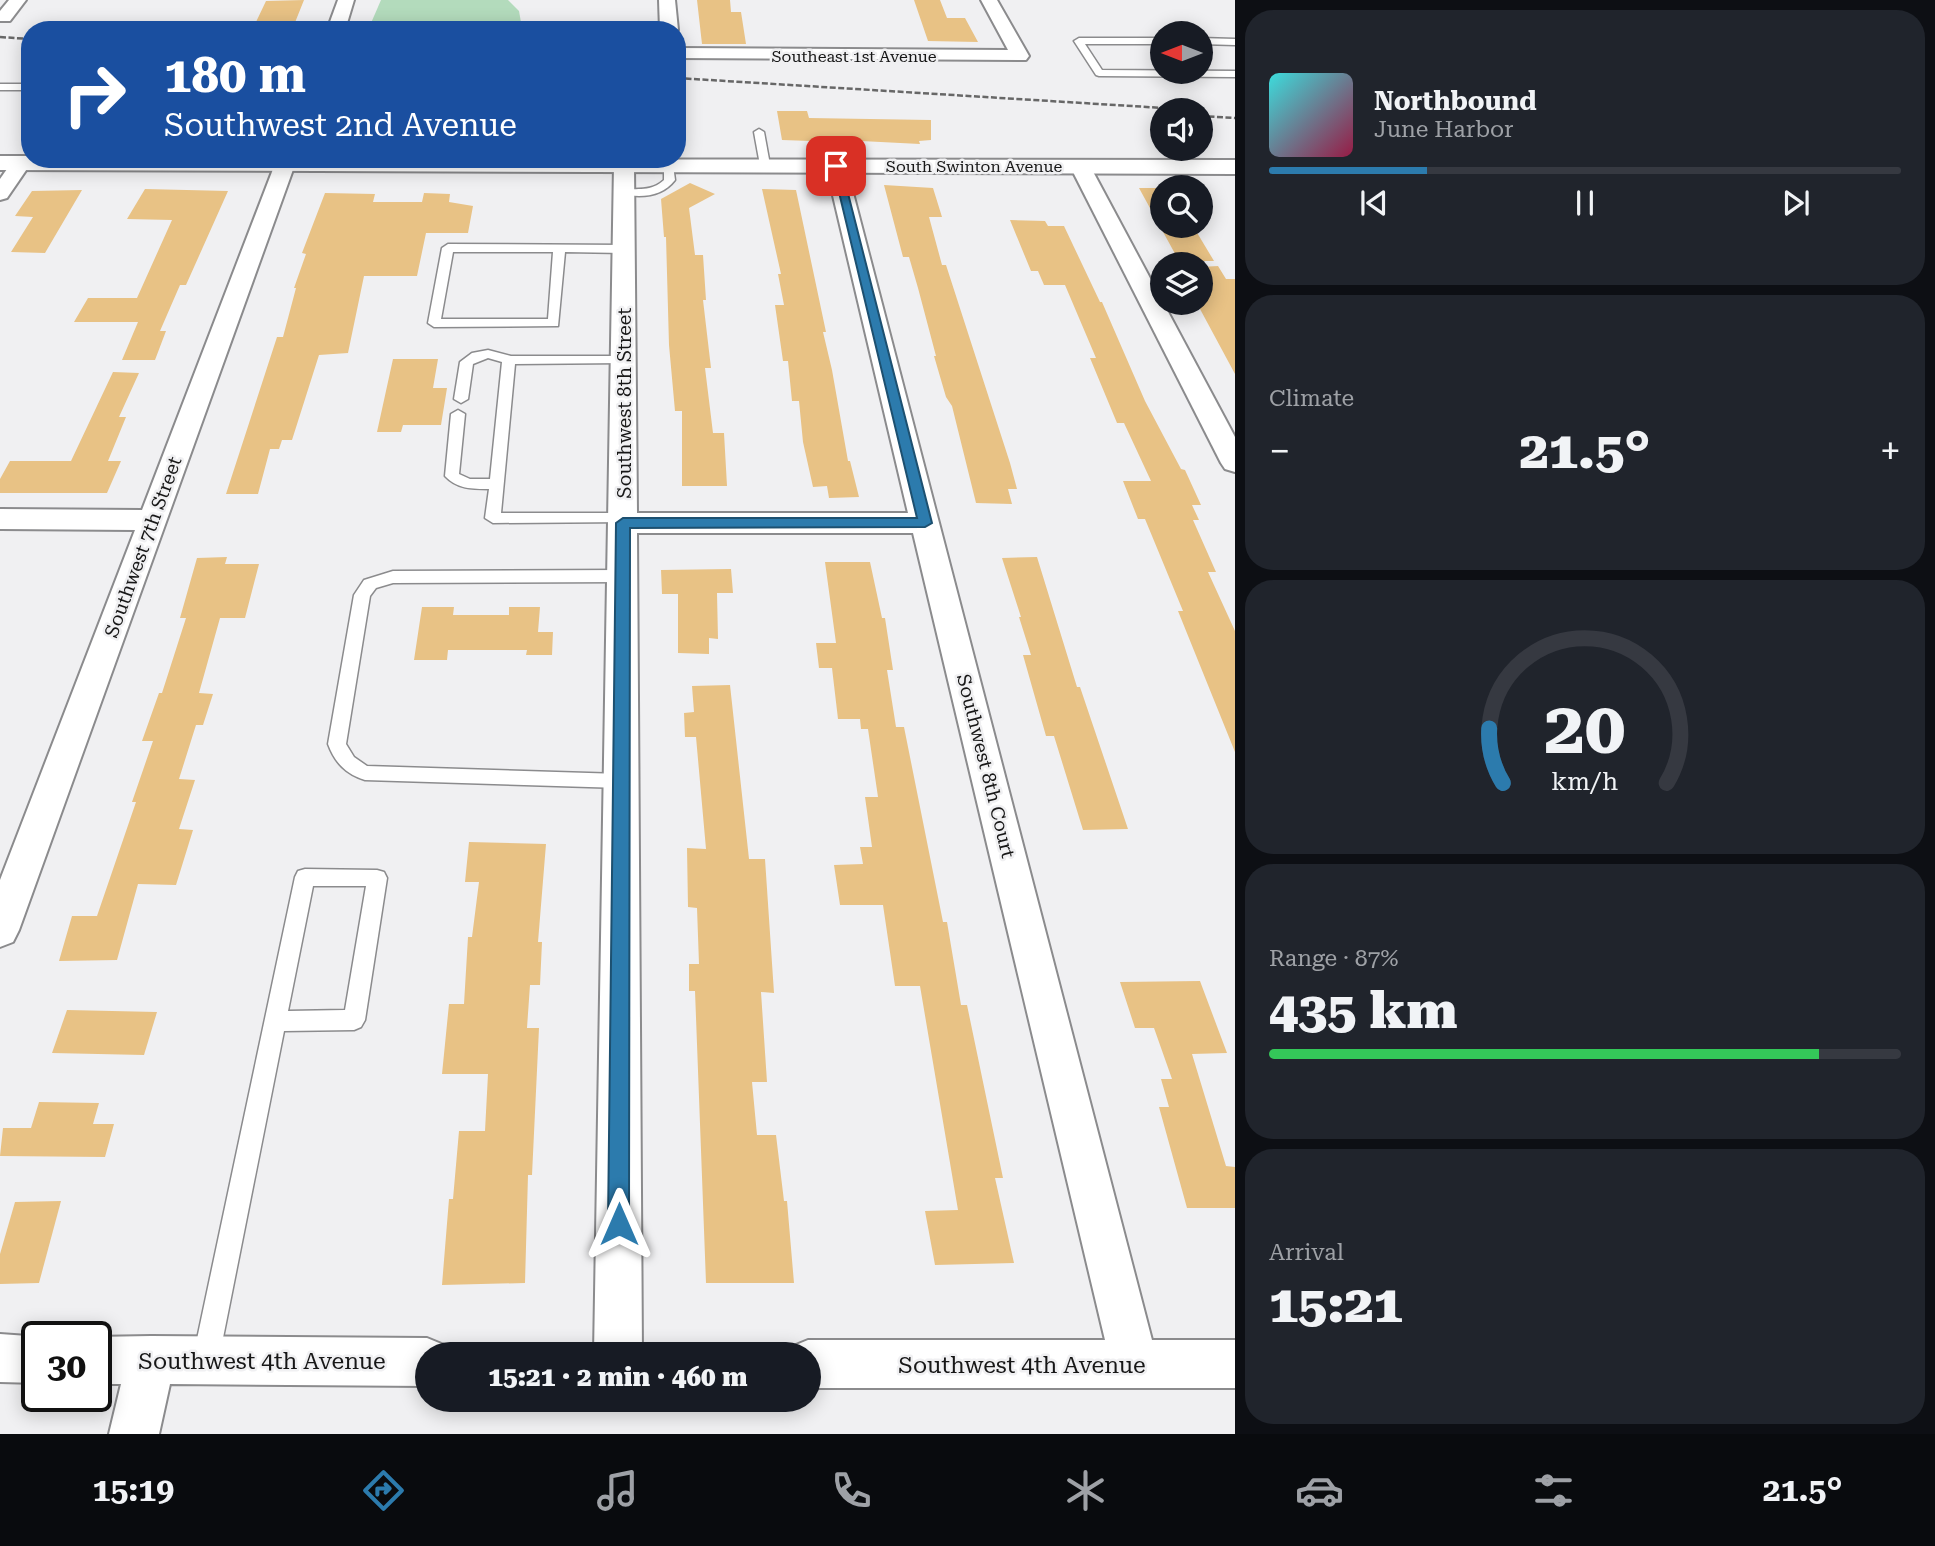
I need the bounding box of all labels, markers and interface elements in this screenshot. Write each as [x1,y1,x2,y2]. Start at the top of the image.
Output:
north arrow [1150,21,1213,84]
map controls [1150,21,1213,315]
text: 180 m [164,47,306,104]
street label: Southeast 1st Avenue [771,47,937,66]
icon: right [49,49,140,140]
text: Northbound [1374,86,1537,116]
button: sound [1150,98,1213,161]
text: Southwest 2nd Avenue [164,106,517,144]
text: June Harbor [1374,116,1514,143]
pin [806,136,866,196]
icon: arrive [817,147,855,185]
street label: South Swinton Avenue [886,157,1062,176]
button: search [1150,175,1213,238]
icon: previous [1355,184,1393,222]
icon: pause [1566,184,1604,222]
icon: next [1777,184,1815,222]
button: layers [1150,252,1213,315]
street label: Southwest 8th Street [613,308,636,498]
text: Climate [1269,385,1354,412]
text: 21.5° [1520,420,1650,481]
text: − [1269,429,1290,473]
text: + [1880,429,1901,473]
street label: Southwest 7th Street [100,453,186,641]
street label: Southwest 8th Court [952,672,1020,860]
text: 20 [1544,686,1626,771]
text: km/h [1552,767,1618,796]
text: Range · 87% [1269,945,1398,972]
text: 435 km [1269,980,1457,1041]
position arrow [582,1187,656,1261]
text: Arrival [1269,1239,1344,1266]
text: 15:21 [1269,1274,1403,1335]
speed limit sign: 30 [21,1321,112,1412]
street label: Southwest 4th Avenue [138,1348,386,1375]
street label: Southwest 4th Avenue [898,1352,1146,1379]
text: 15:21 · 2 min · 460 m [488,1362,748,1392]
icon: directions [359,1466,408,1515]
icon: music [593,1466,642,1515]
icon: phone [827,1466,876,1515]
icon: climate [1061,1466,1110,1515]
icon: car [1295,1466,1344,1515]
icon: filters [1529,1466,1578,1515]
text: 15:19 [92,1471,174,1509]
text: 21.5° [1763,1471,1842,1509]

